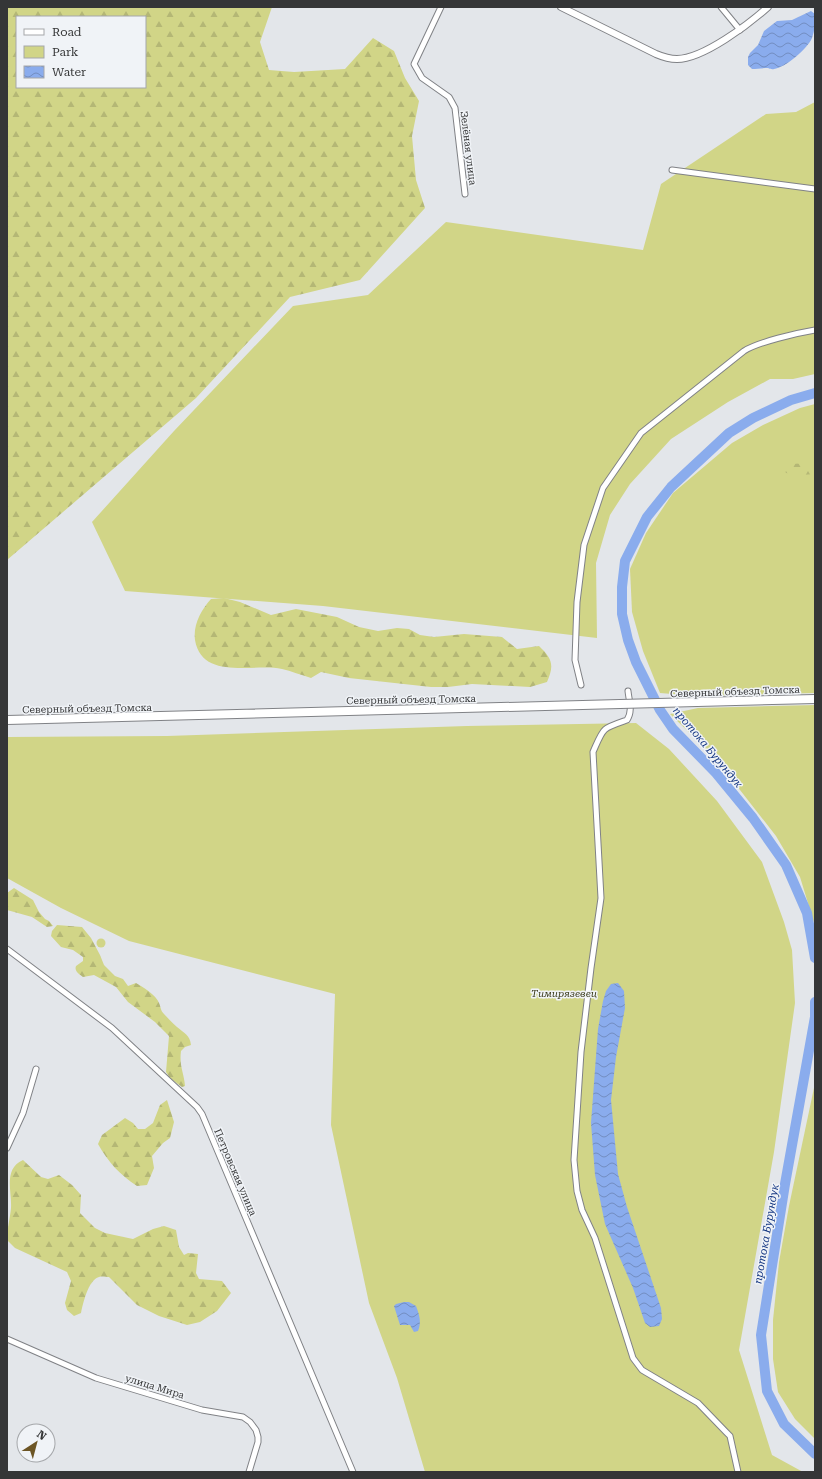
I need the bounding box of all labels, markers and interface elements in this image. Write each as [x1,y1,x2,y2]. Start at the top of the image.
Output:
legend [16,16,146,88]
text: Road [52,25,82,39]
text: Park [52,45,79,59]
text: Water [52,65,86,79]
street label: Зелёная улица [458,110,479,186]
street label: Северный объезд Томска [670,684,801,699]
street label: Северный объезд Томска [346,693,477,706]
street label: Северный объезд Томска [22,702,153,715]
water label: протока Бурундук [670,704,746,791]
park label: Тимирязевец [531,988,597,999]
street label: Петровская улица [212,1127,259,1218]
water label: протока Бурундук [751,1182,782,1285]
street label: улица Мира [124,1372,186,1401]
north arrow [16,1423,56,1463]
text: N [34,1428,49,1443]

